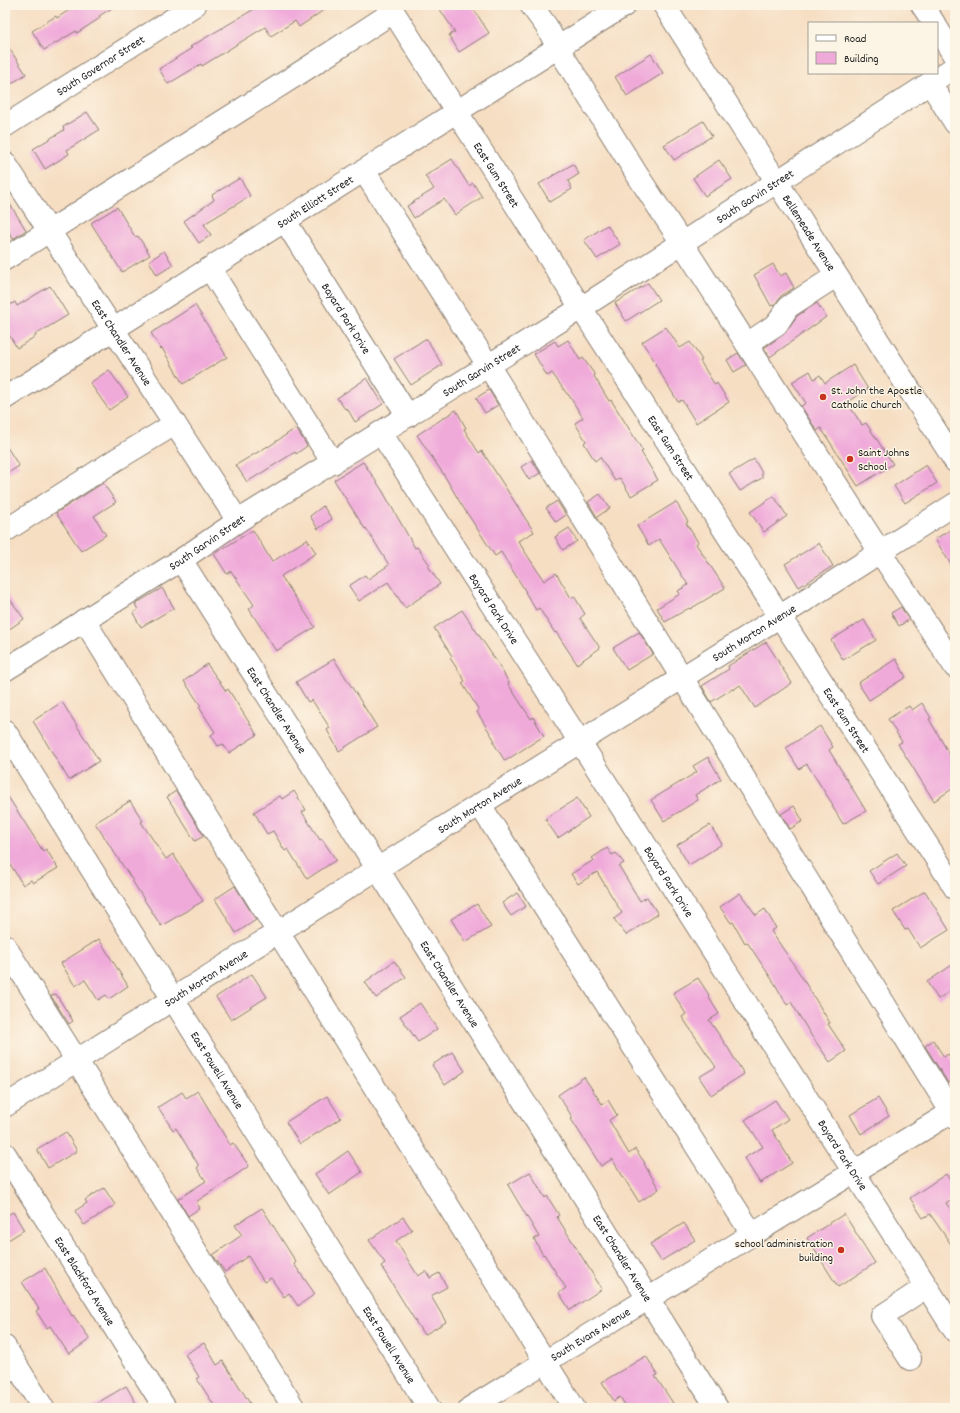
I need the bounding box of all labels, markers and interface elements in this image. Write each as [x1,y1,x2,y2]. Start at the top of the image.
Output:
legend [808,22,938,74]
text: Road [844,31,866,48]
street label: South Governor Street [54,32,149,101]
text: Building [844,51,879,68]
street label: East Gum Street [468,139,523,212]
street label: South Garvin Street [713,166,798,229]
street label: South Elliott Street [274,172,358,234]
street label: Bellemeade Avenue [777,192,839,275]
street label: Bayard Park Drive [316,280,374,358]
street label: East Chandler Avenue [86,297,155,390]
street label: South Garvin Street [440,340,525,402]
place label: St. John the Apostle Catholic Church [831,383,922,414]
marker: St. John the Apostle Catholic Church [818,392,828,402]
street label: East Gum Street [642,413,698,485]
place label: Saint Johns School [858,445,910,476]
marker: Saint Johns School [845,454,855,464]
street label: South Garvin Street [166,511,250,575]
street label: Bayard Park Drive [464,571,522,648]
street label: South Morton Avenue [709,601,800,667]
street label: East Chandler Avenue [241,664,310,757]
street label: East Gum Street [818,685,873,757]
street label: South Morton Avenue [435,773,526,839]
street label: Bayard Park Drive [639,844,697,921]
street label: East Chandler Avenue [415,938,482,1031]
street label: South Morton Avenue [161,946,252,1012]
street label: East Powell Avenue [185,1029,247,1113]
street label: Bayard Park Drive [813,1117,871,1194]
street label: East Chandler Avenue [588,1212,655,1306]
street label: East Blackford Avenue [49,1234,118,1330]
place label: school administration building [735,1236,833,1267]
marker: school administration building [836,1245,846,1255]
street label: East Powell Avenue [357,1303,419,1387]
street label: South Evans Avenue [548,1304,634,1366]

